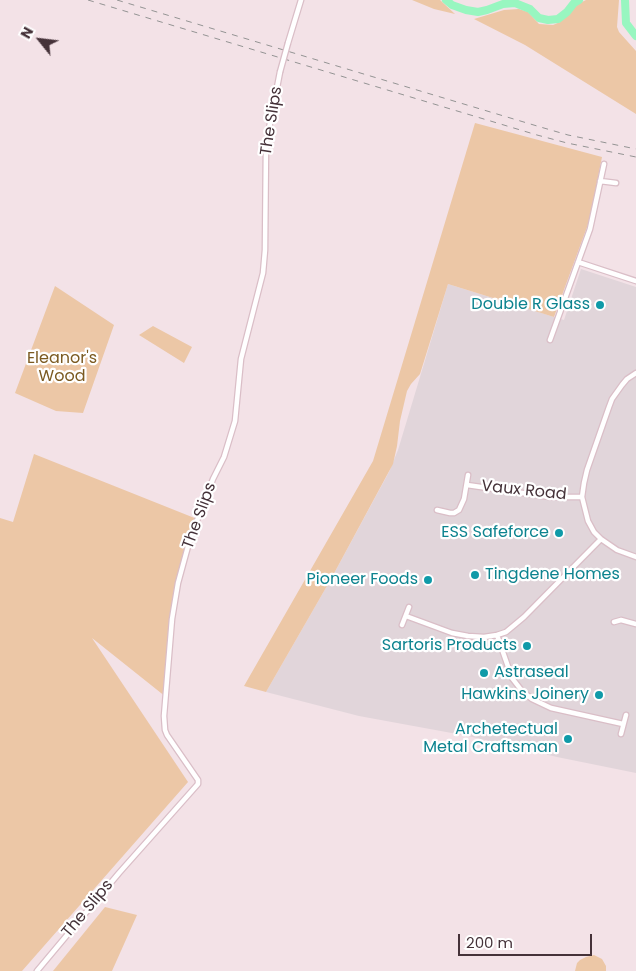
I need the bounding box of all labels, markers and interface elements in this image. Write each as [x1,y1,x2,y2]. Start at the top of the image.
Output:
north arrow [15,15,65,65]
text: N [16,23,38,42]
street label: The Slips [257,85,287,157]
place label: Double R Glass [471,295,590,315]
marker: Double R Glass [594,299,606,311]
park label: Eleanor's Wood [27,349,97,387]
street label: Vaux Road [481,477,567,505]
street label: The Slips [179,480,221,552]
place label: ESS Safeforce [441,523,549,543]
marker: ESS Safeforce [553,527,565,539]
place label: Tingdene Homes [485,565,620,585]
marker: Tingdene Homes [469,569,481,581]
place label: Pioneer Foods [307,570,418,590]
marker: Pioneer Foods [422,574,434,586]
place label: Sartoris Products [382,636,517,656]
marker: Sartoris Products [521,640,533,652]
place label: Astraseal [494,663,569,683]
marker: Astraseal [478,667,490,679]
place label: Hawkins Joinery [461,685,589,705]
marker: Hawkins Joinery [593,689,605,701]
place label: Archetectual Metal Craftsman [423,720,558,758]
marker: Archetectual Metal Craftsman [562,733,574,745]
street label: The Slips [58,876,118,942]
scale bar [461,924,595,956]
text: 200 m [466,932,513,953]

